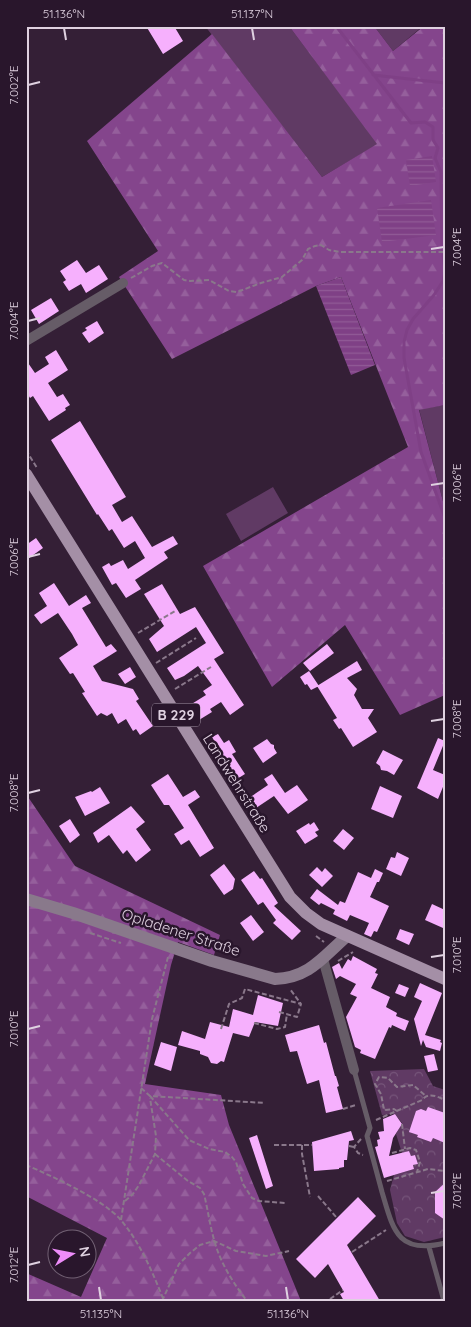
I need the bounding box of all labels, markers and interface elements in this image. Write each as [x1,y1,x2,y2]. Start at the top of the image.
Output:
text: 51.136°N [43,6,85,21]
text: 51.137°N [231,6,273,21]
text: 7.002°E [6,65,21,105]
text: 7.004°E [449,227,464,266]
text: 7.004°E [6,301,21,340]
text: 7.006°E [449,463,464,503]
text: 7.006°E [6,537,21,577]
text: 7.008°E [449,699,464,739]
road number: B 229 [152,704,200,726]
street label: Landwehrstraße [199,730,275,836]
text: 7.008°E [6,773,21,813]
street label: Opladener Straße [119,904,243,960]
text: 7.010°E [449,936,464,974]
text: 7.010°E [6,1010,21,1048]
text: 7.012°E [449,1173,464,1209]
north arrow [48,1230,98,1280]
text: N [75,1245,95,1258]
text: 7.012°E [6,1247,21,1283]
text: 51.135°N [80,1306,122,1321]
text: 51.136°N [267,1306,309,1321]

